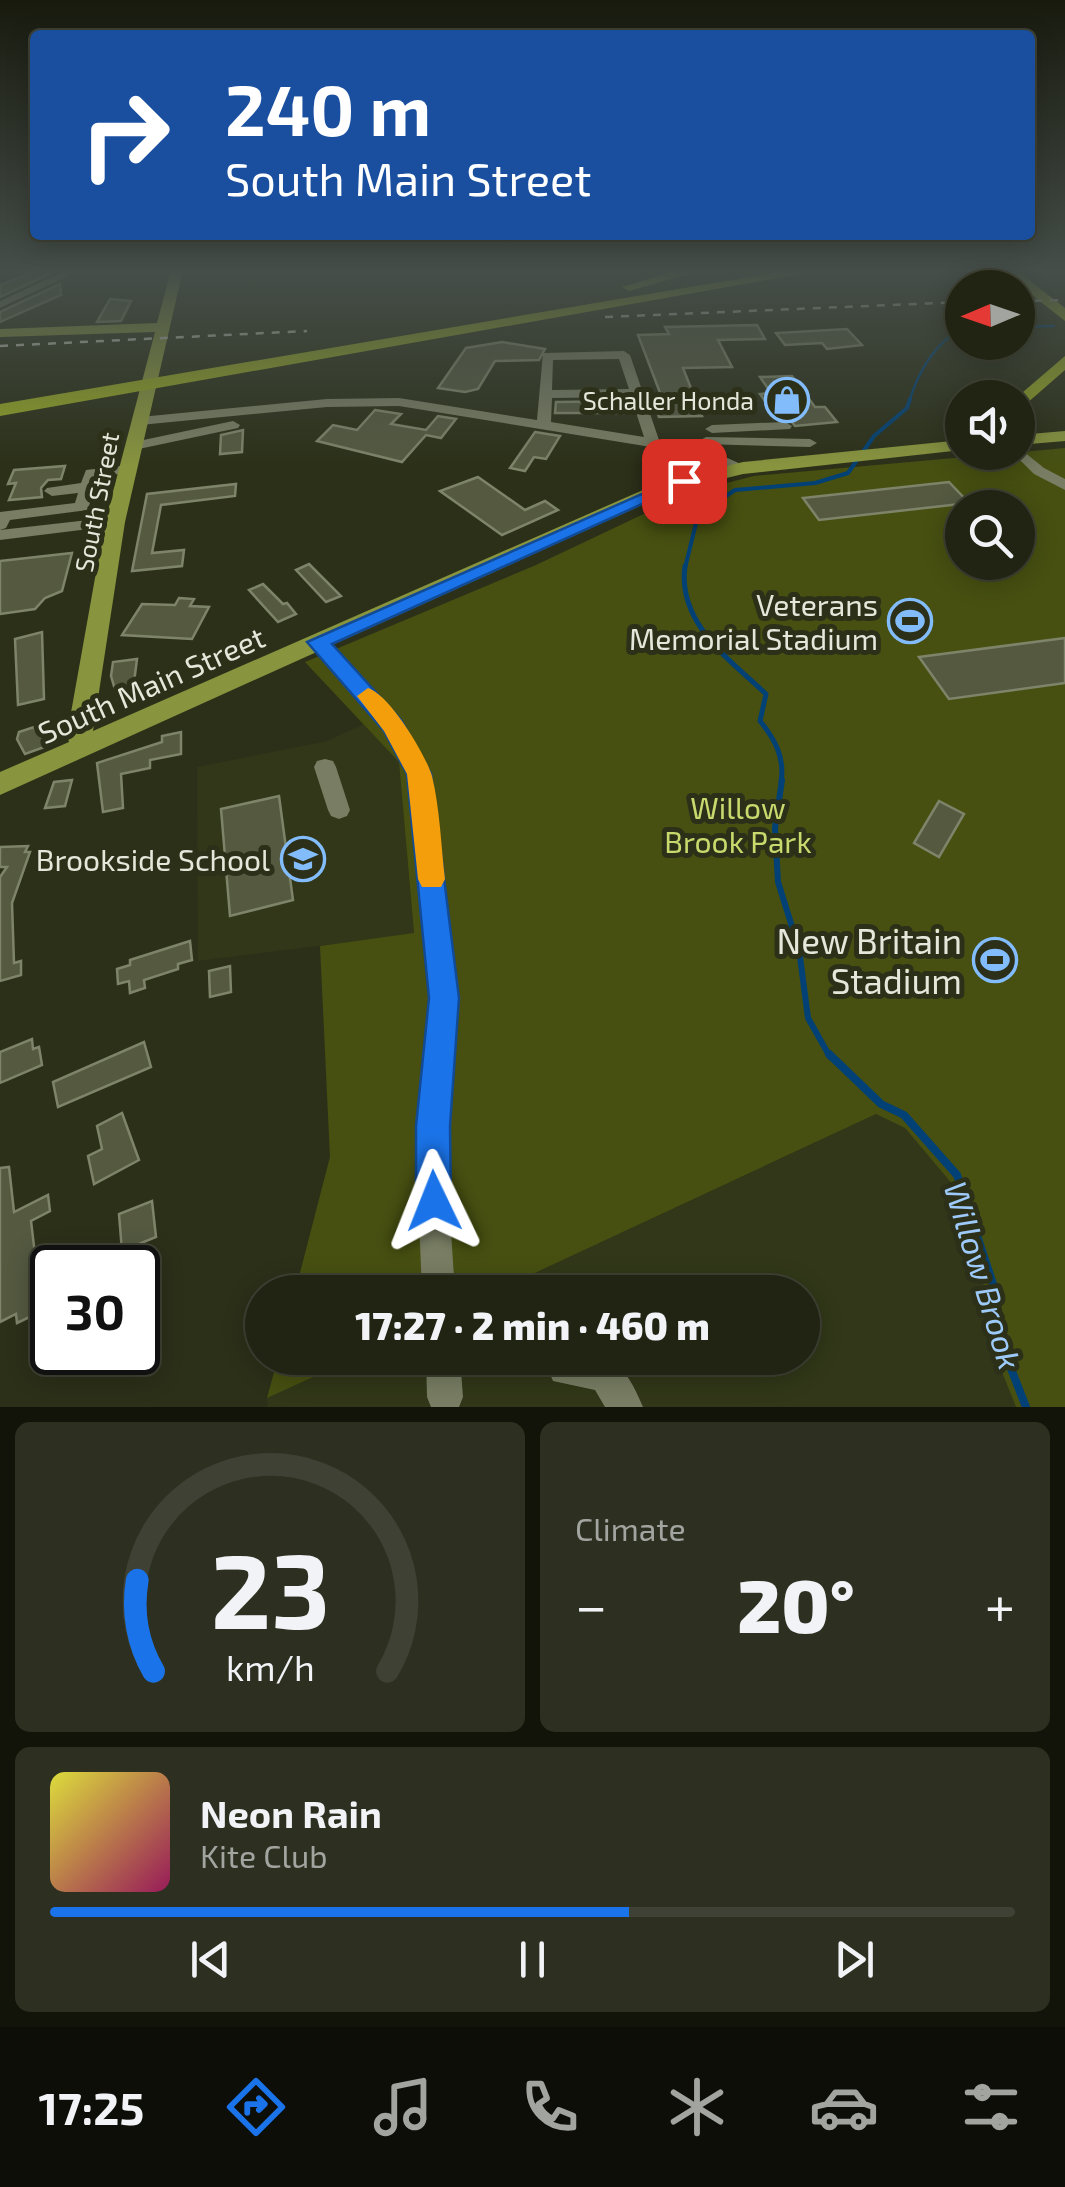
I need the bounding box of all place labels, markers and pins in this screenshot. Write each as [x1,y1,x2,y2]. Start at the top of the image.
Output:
shop icon: Schaller Honda [764,377,810,423]
place label: Schaller Honda [583,385,754,415]
pin [642,439,727,524]
place label: Veterans Memorial Stadium [629,586,878,656]
sports icon: Veterans Memorial Stadium [887,598,933,644]
school or university icon: Brookside School [280,836,326,882]
place label: Brookside School [36,841,270,877]
place label: New Britain Stadium [777,919,962,1001]
sports icon: New Britain Stadium [972,937,1018,983]

